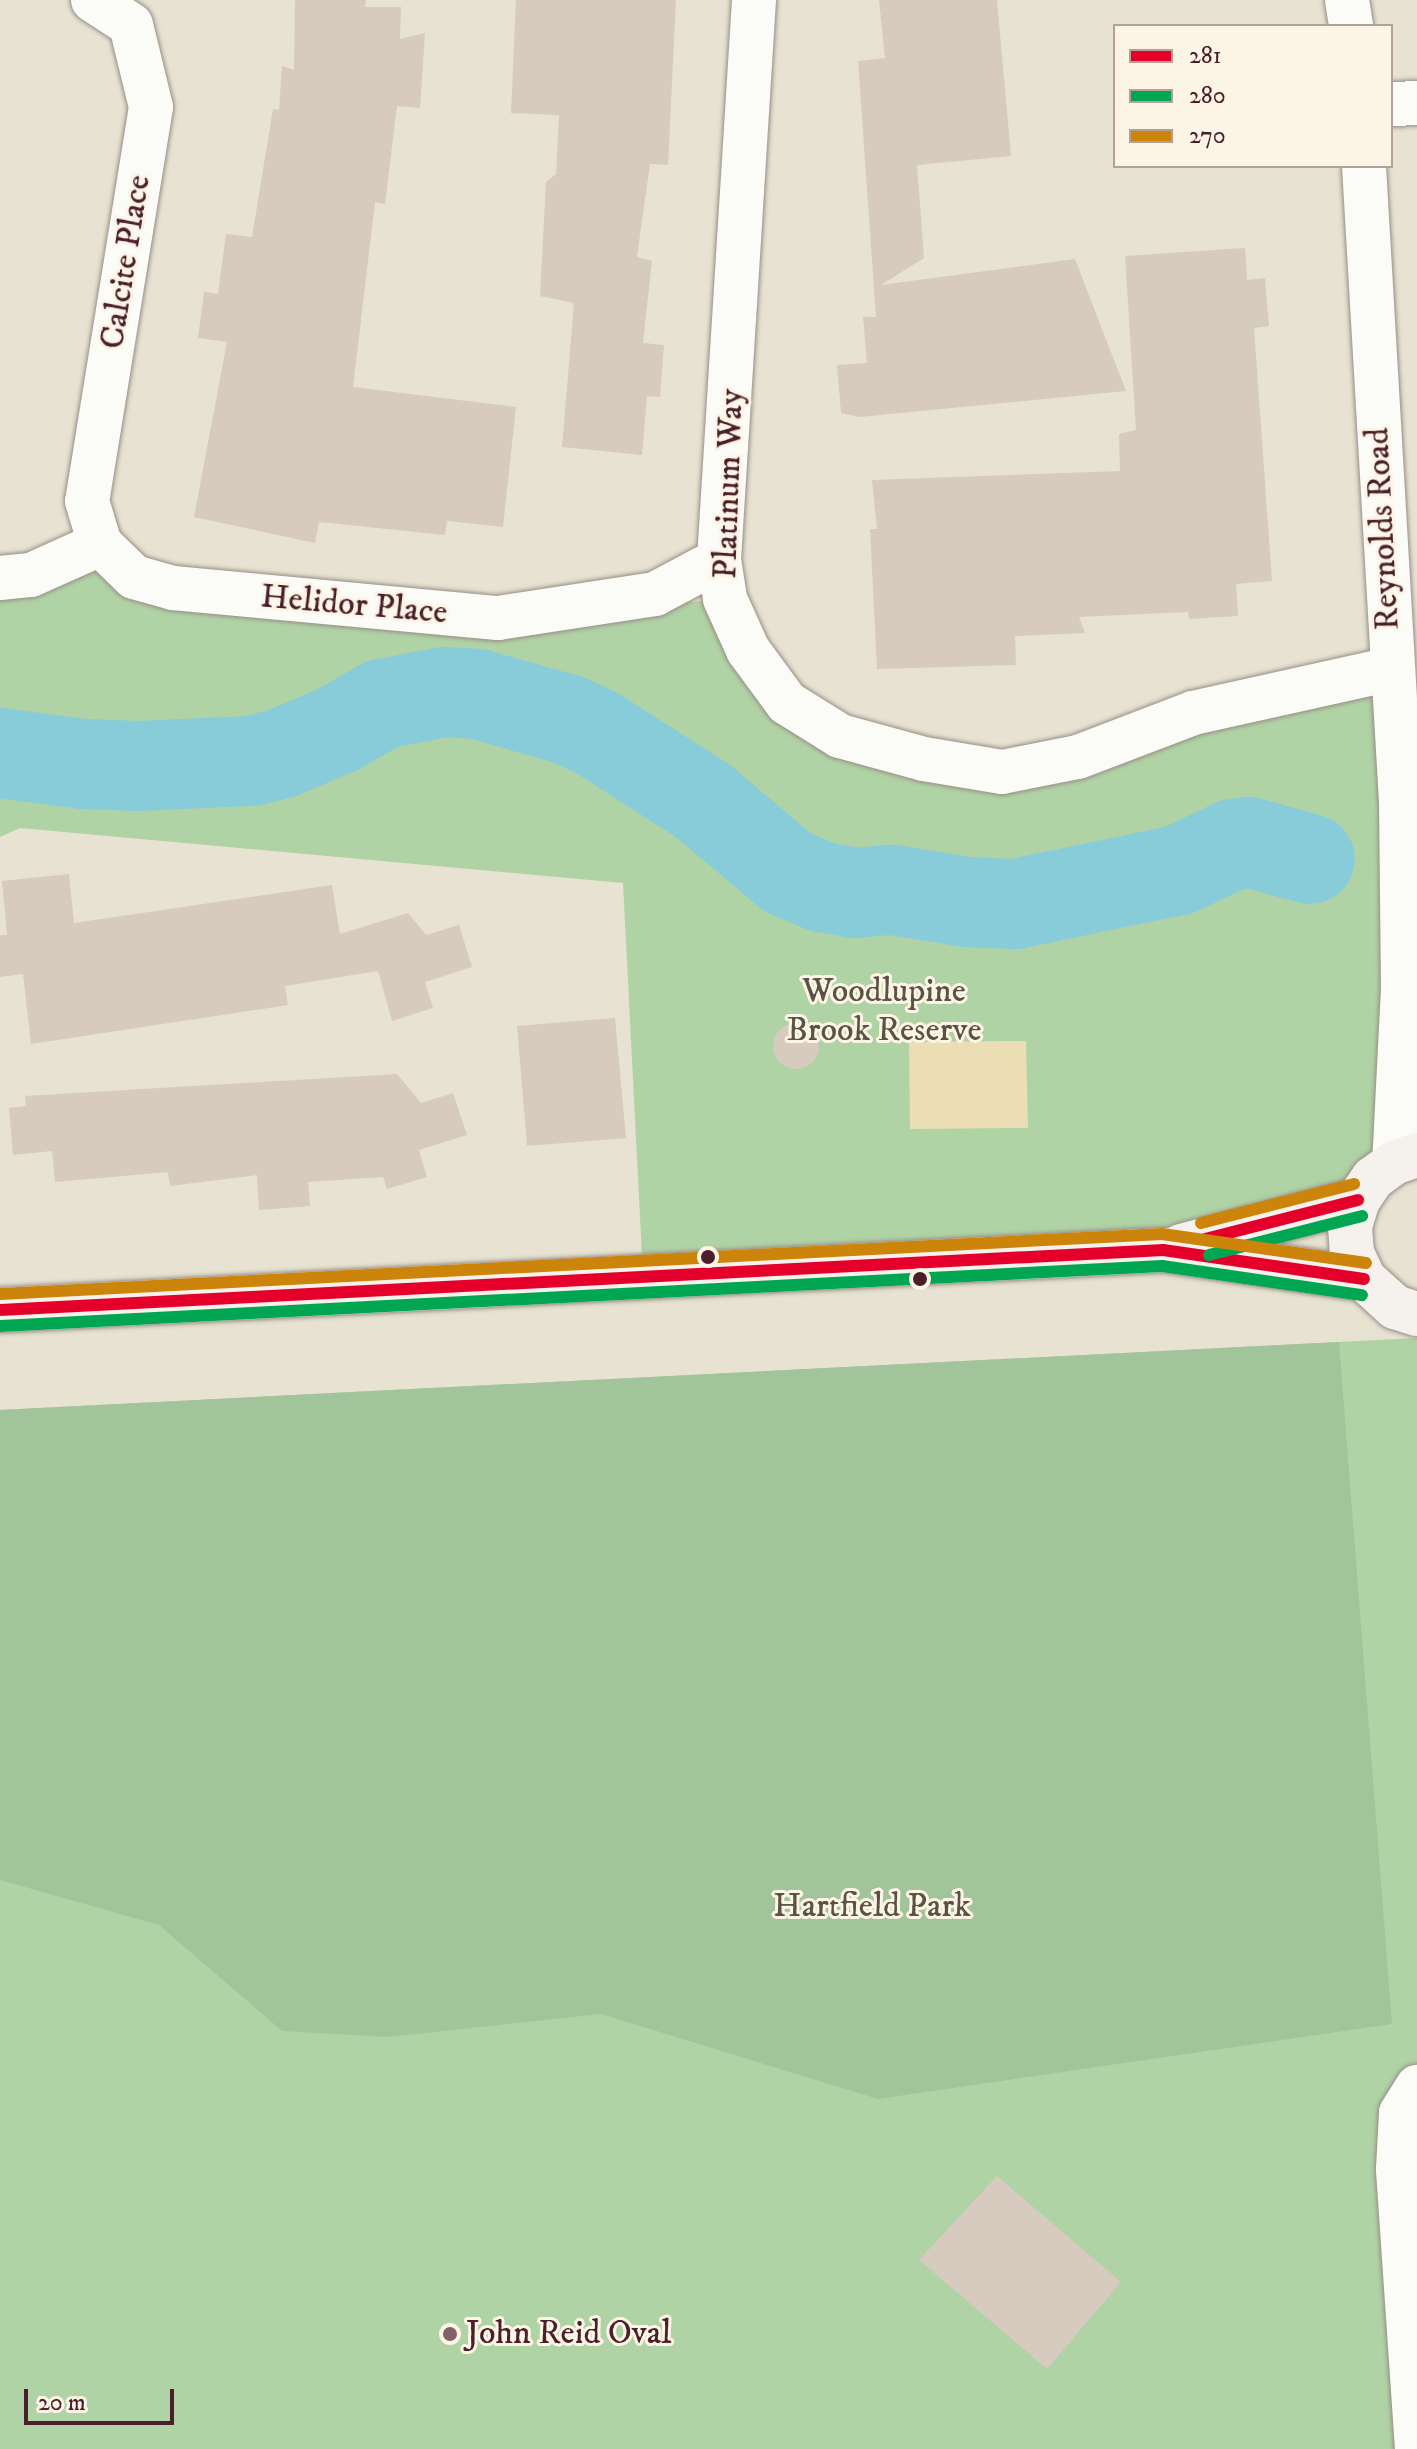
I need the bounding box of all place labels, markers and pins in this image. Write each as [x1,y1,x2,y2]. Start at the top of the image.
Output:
unlabelled marker [700,1249,716,1265]
unlabelled marker [912,1271,928,1287]
place label: John Reid Oval [466,2314,671,2354]
marker: John Reid Oval [441,2325,459,2343]

